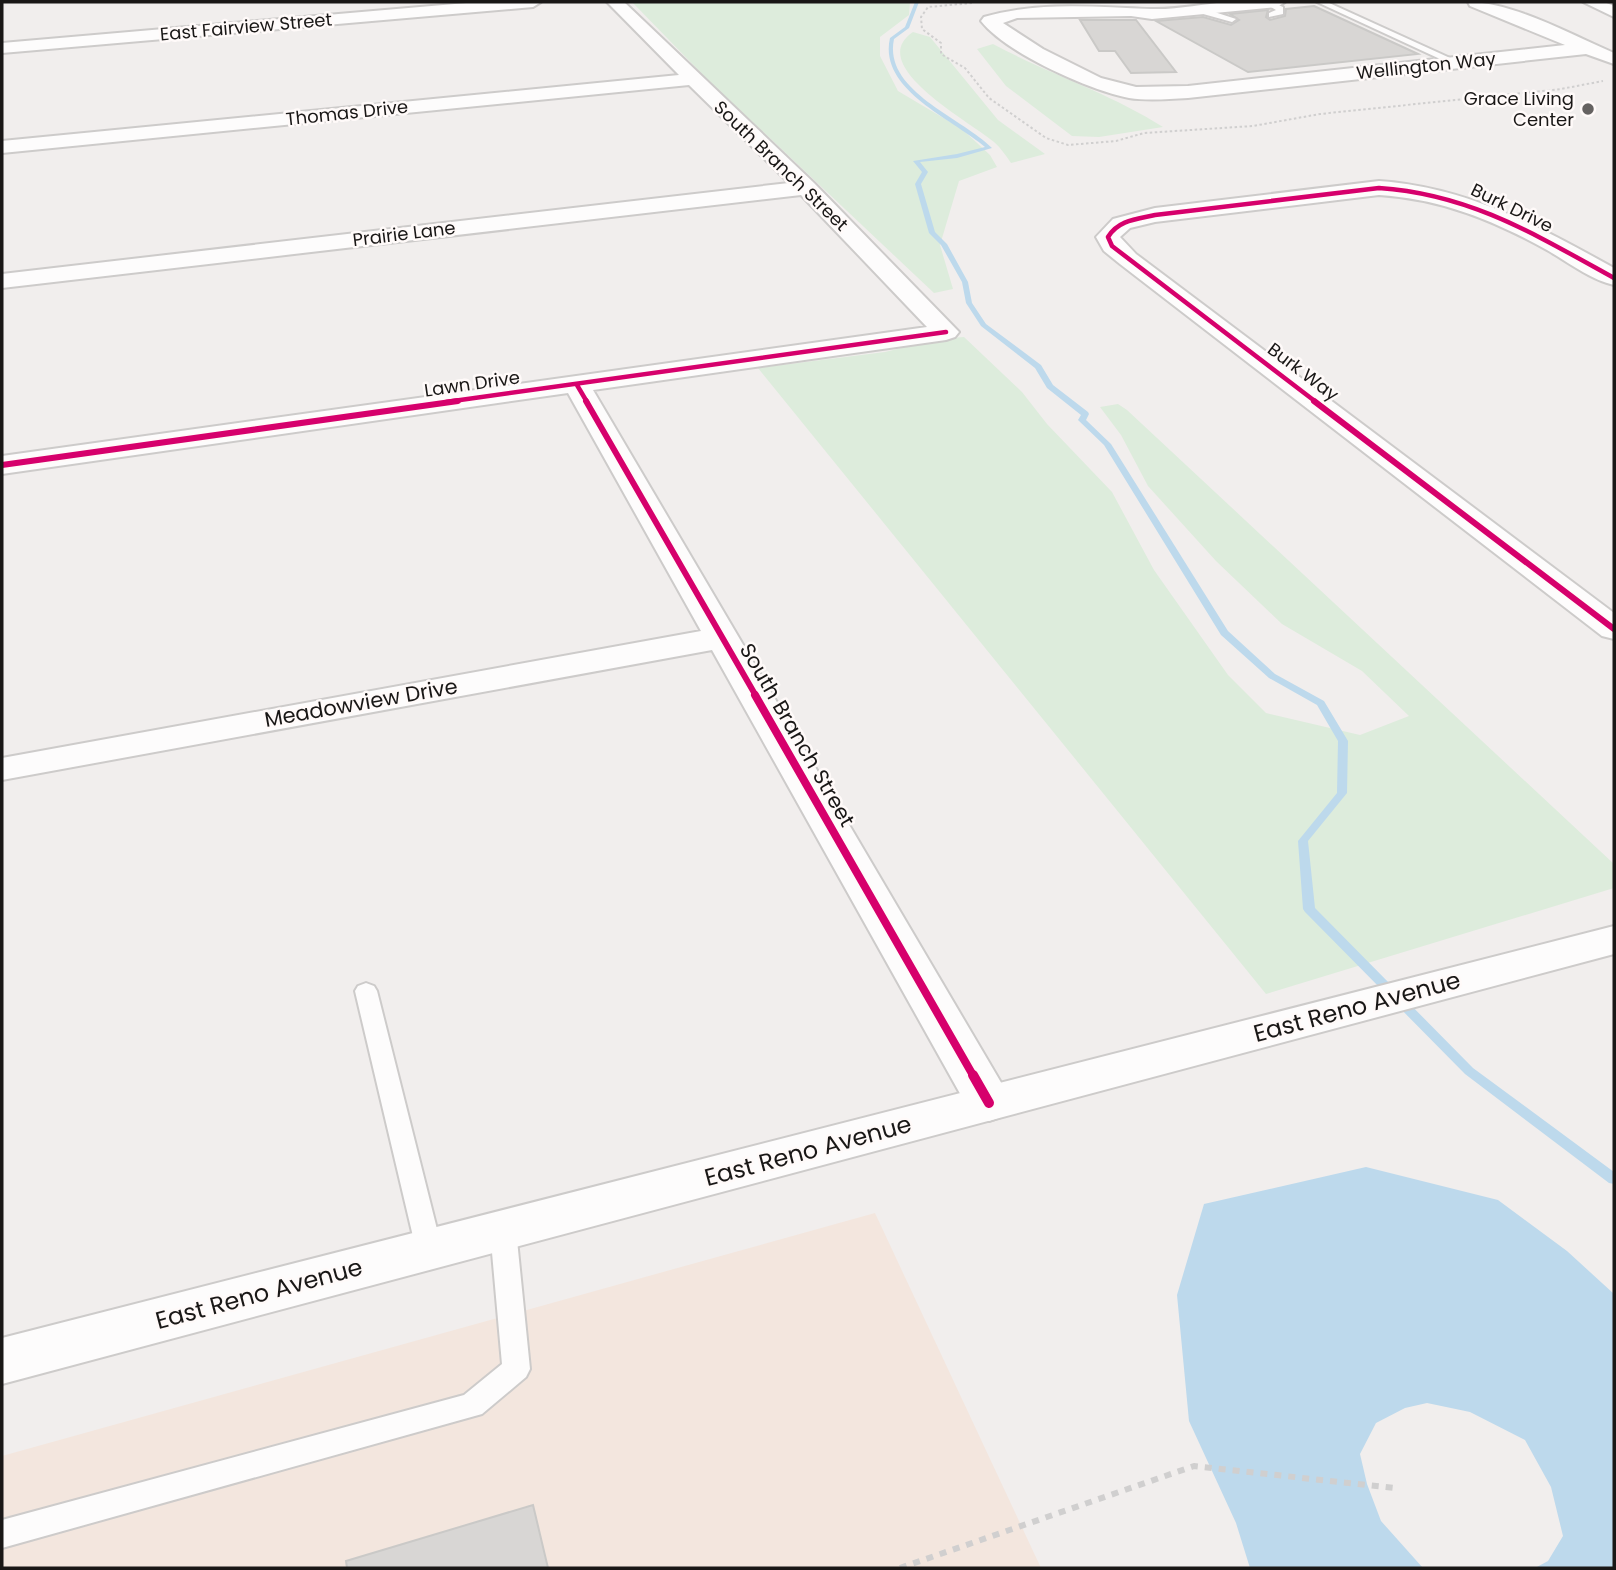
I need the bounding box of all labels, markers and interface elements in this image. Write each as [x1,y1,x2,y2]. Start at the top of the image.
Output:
street label: East Fairview Street [159,7,333,46]
street label: Wellington Way [1355,46,1497,85]
place label: Grace Living Center [1464,86,1574,132]
street label: Thomas Drive [285,94,409,131]
street label: South Branch Street [709,95,854,236]
marker: Grace Living Center [1580,101,1596,117]
street label: Burk Drive [1467,177,1557,238]
street label: Prairie Lane [351,215,457,252]
street label: Burk Way [1263,337,1344,407]
street label: Lawn Drive [423,364,521,403]
street label: South Branch Street [733,638,862,832]
street label: Meadowview Drive [262,671,460,734]
street label: East Reno Avenue [1250,963,1464,1050]
street label: East Reno Avenue [701,1107,915,1194]
street label: East Reno Avenue [152,1250,366,1337]

